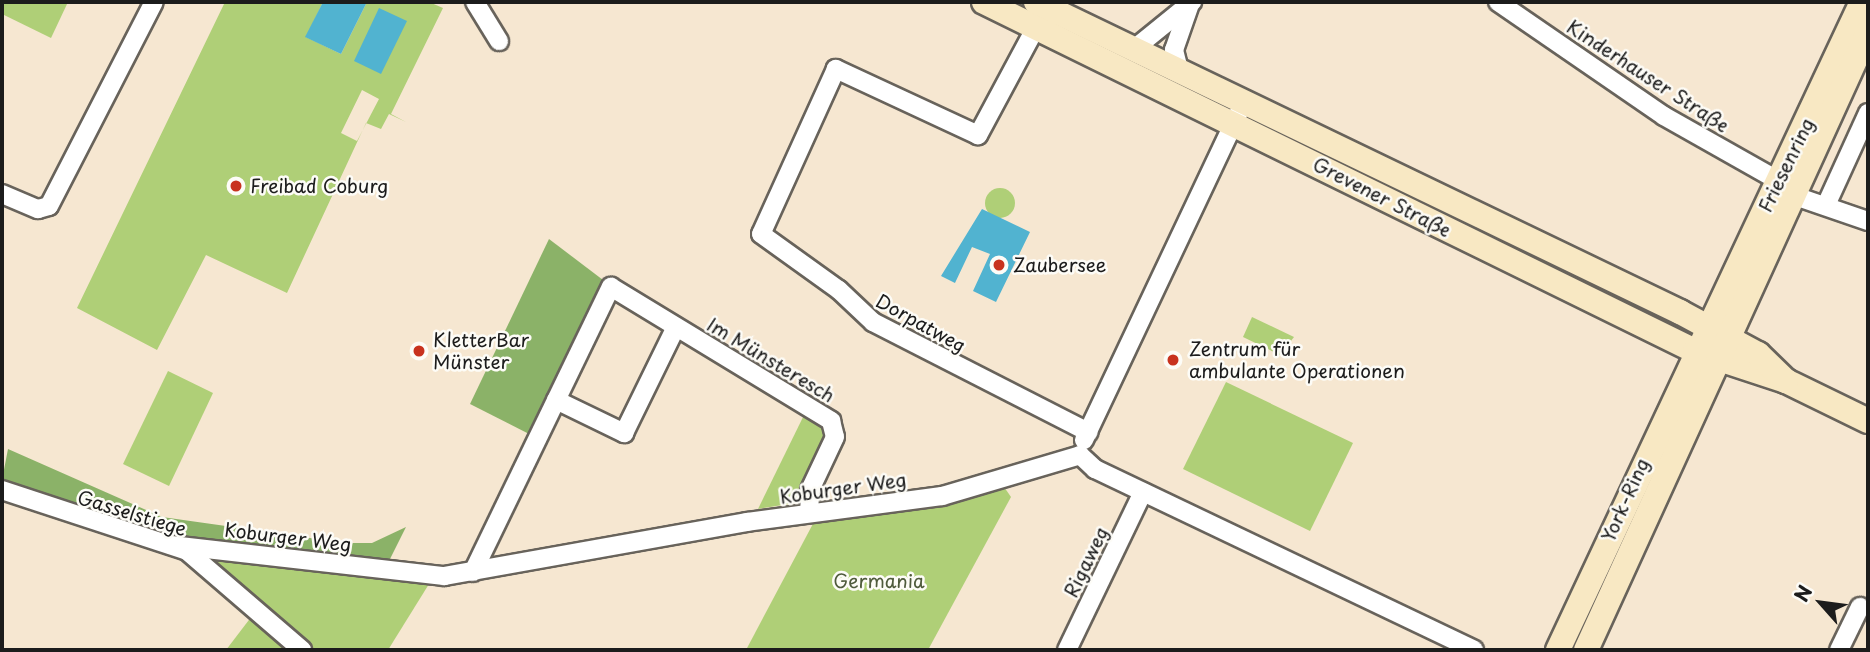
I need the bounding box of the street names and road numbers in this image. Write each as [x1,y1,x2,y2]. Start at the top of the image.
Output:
street label: Kinderhauser Straße [1562,15,1734,137]
street label: Friesenring [1753,114,1819,216]
street label: Grevener Straße [1309,152,1455,242]
street label: Dorpatweg [872,289,970,357]
street label: Im Münsteresch [703,313,839,407]
street label: York-Ring [1597,455,1653,545]
street label: Koburger Weg [778,468,908,508]
street label: Gasselstiege [75,486,189,540]
street label: Koburger Weg [223,518,353,556]
street label: Rigaweg [1059,523,1113,601]

